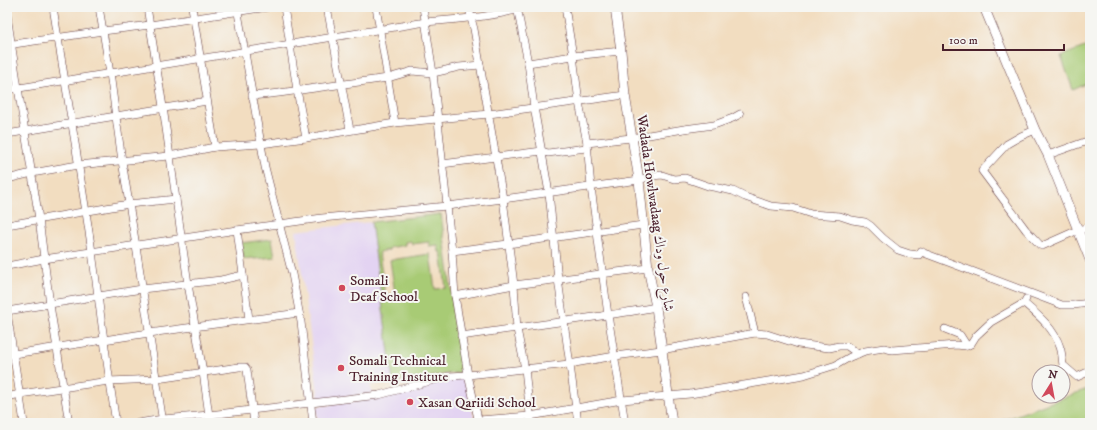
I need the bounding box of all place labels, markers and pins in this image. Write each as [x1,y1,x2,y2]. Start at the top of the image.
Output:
place label: Somali Deaf School [350,272,419,306]
marker: Somali Deaf School [337,283,347,293]
place label: Somali Technical Training Institute [349,352,449,386]
marker: Somali Technical Training Institute [336,363,346,373]
place label: Xasan Qariidi School [418,394,537,412]
marker: Xasan Qariidi School [405,397,415,407]

